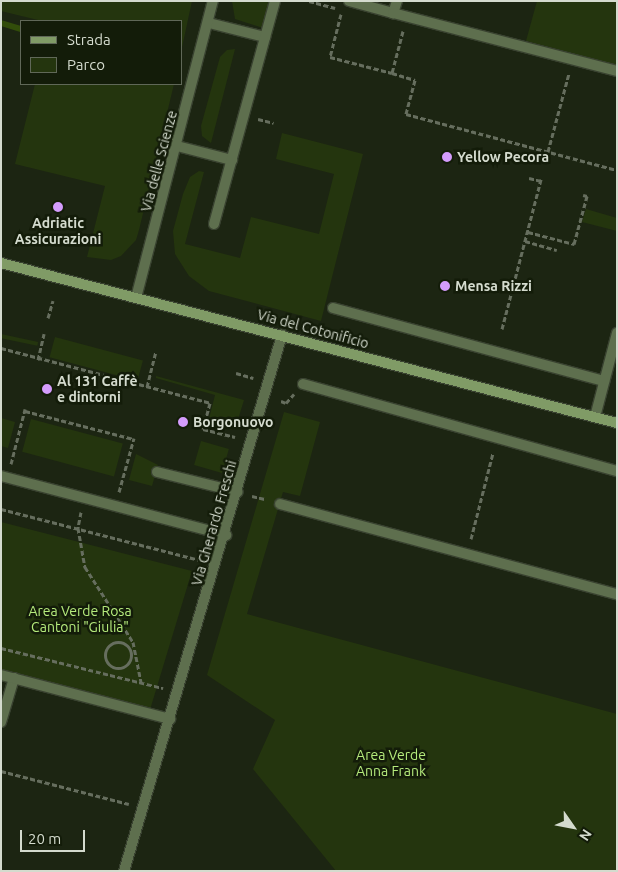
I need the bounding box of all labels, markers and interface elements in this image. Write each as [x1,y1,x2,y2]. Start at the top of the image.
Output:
legend [20,20,182,85]
text: Strada [67,31,111,48]
text: Parco [67,56,105,73]
street label: Via delle Scienze [137,108,181,214]
place label: Yellow Pecora [457,149,549,165]
marker: Yellow Pecora [441,151,453,163]
marker: Adriatic Assicurazioni [52,201,64,213]
place label: Adriatic Assicurazioni [15,215,101,248]
place label: Mensa Rizzi [455,278,532,294]
marker: Mensa Rizzi [439,280,451,292]
street label: Via del Cotonificio [255,306,371,352]
place label: Al 131 Caffè e dintorni [57,373,138,406]
marker: Al 131 Caffè e dintorni [41,383,53,395]
place label: Borgonuovo [193,414,273,430]
marker: Borgonuovo [177,416,189,428]
street label: Via Gherardo Freschi [188,458,240,588]
park label: Area Verde Rosa Cantoni "Giulia" [28,603,132,636]
park label: Area Verde Anna Frank [356,747,426,780]
north arrow [548,802,598,852]
scale bar [22,820,88,852]
text: N [576,826,595,844]
text: 20 m [28,830,61,847]

